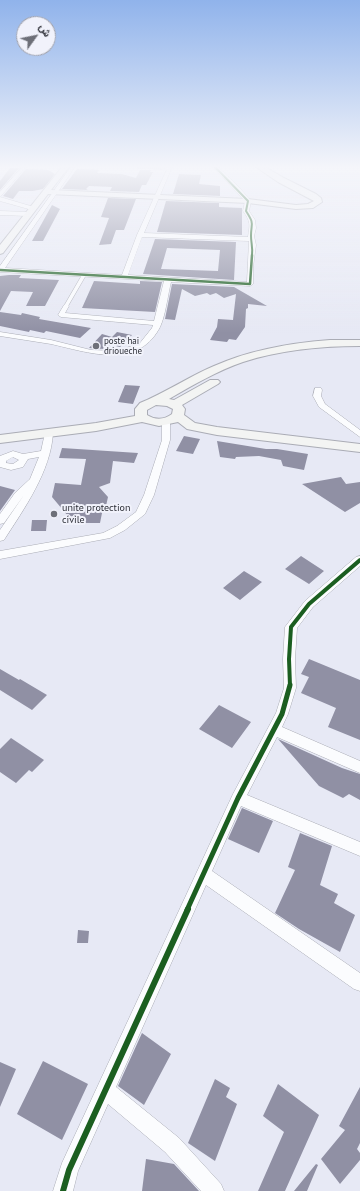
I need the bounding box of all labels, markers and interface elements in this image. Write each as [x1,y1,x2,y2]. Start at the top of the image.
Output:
north arrow [16,16,56,56]
text: ش [36,21,55,39]
place label: poste hai drioueche [104,336,142,357]
marker: poste hai drioueche [91,341,101,351]
place label: unite protection civile [62,502,130,526]
marker: unite protection civile [49,509,59,519]

